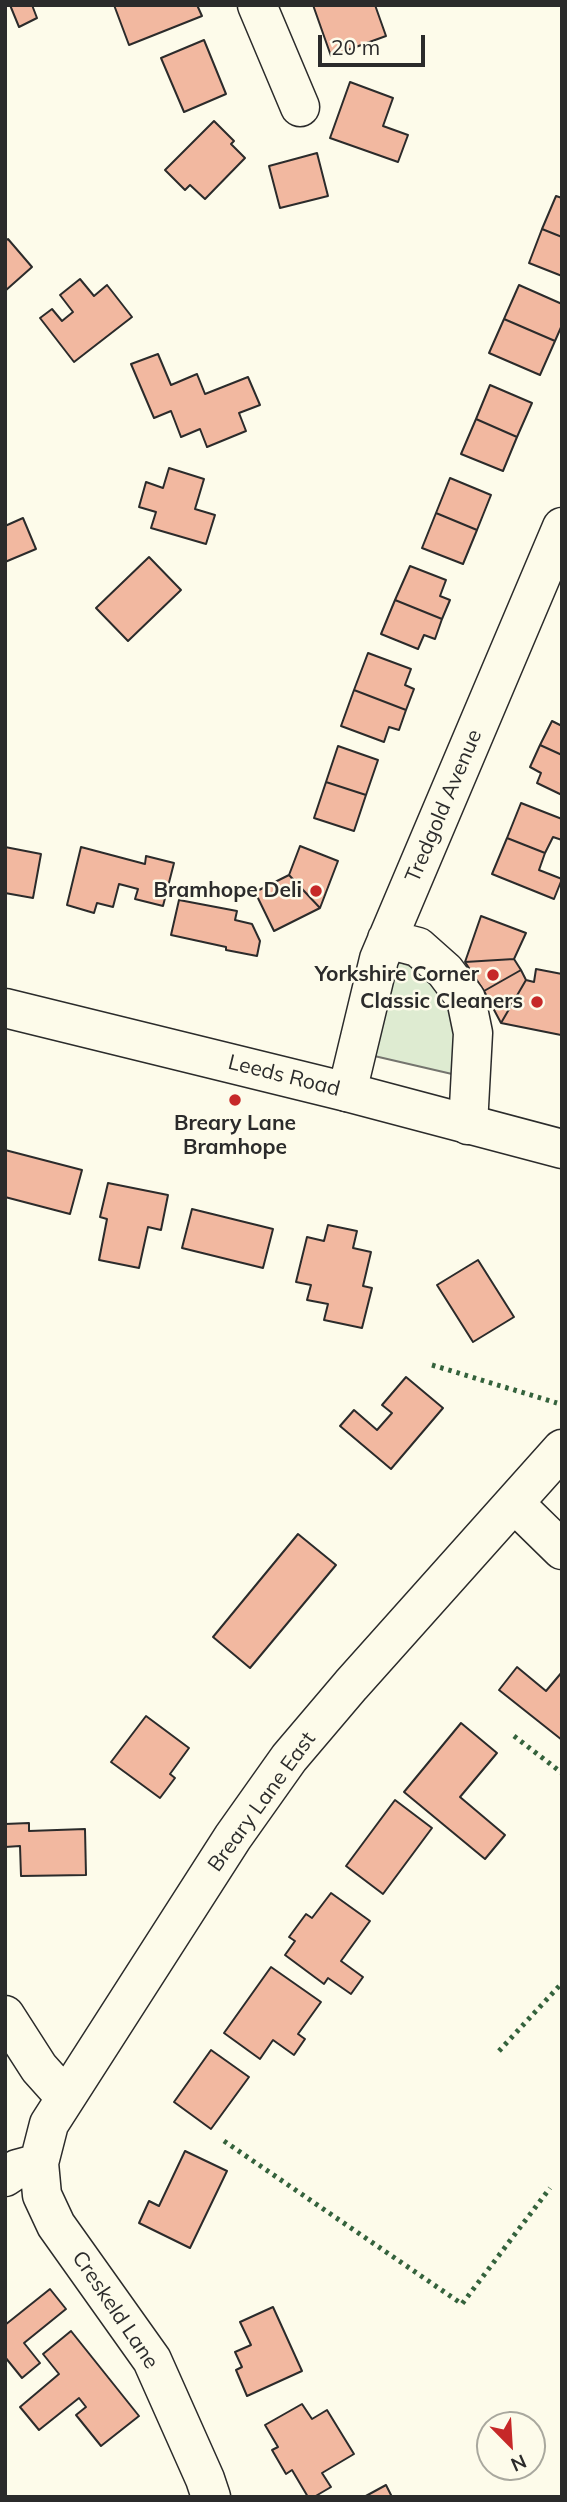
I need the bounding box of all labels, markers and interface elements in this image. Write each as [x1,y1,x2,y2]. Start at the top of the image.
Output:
scale bar [322,21,429,65]
text: 20 m [331,34,380,60]
street label: Tredgold Avenue [400,726,488,886]
place label: Bramhope Deli [154,878,302,904]
marker: Bramhope Deli [308,883,324,899]
place label: Yorkshire Corner [315,962,479,988]
marker: Yorkshire Corner [485,967,501,983]
place label: Classic Cleaners [360,989,523,1015]
marker: Classic Cleaners [529,994,545,1010]
street label: Leeds Road [226,1050,342,1102]
marker: Breary Lane Bramhope [227,1092,243,1108]
place label: Breary Lane Bramhope [174,1111,296,1161]
street label: Breary Lane East [203,1727,321,1877]
street label: Creskeld Lane [66,2246,164,2374]
north arrow [476,2411,546,2481]
text: N [507,2449,530,2477]

